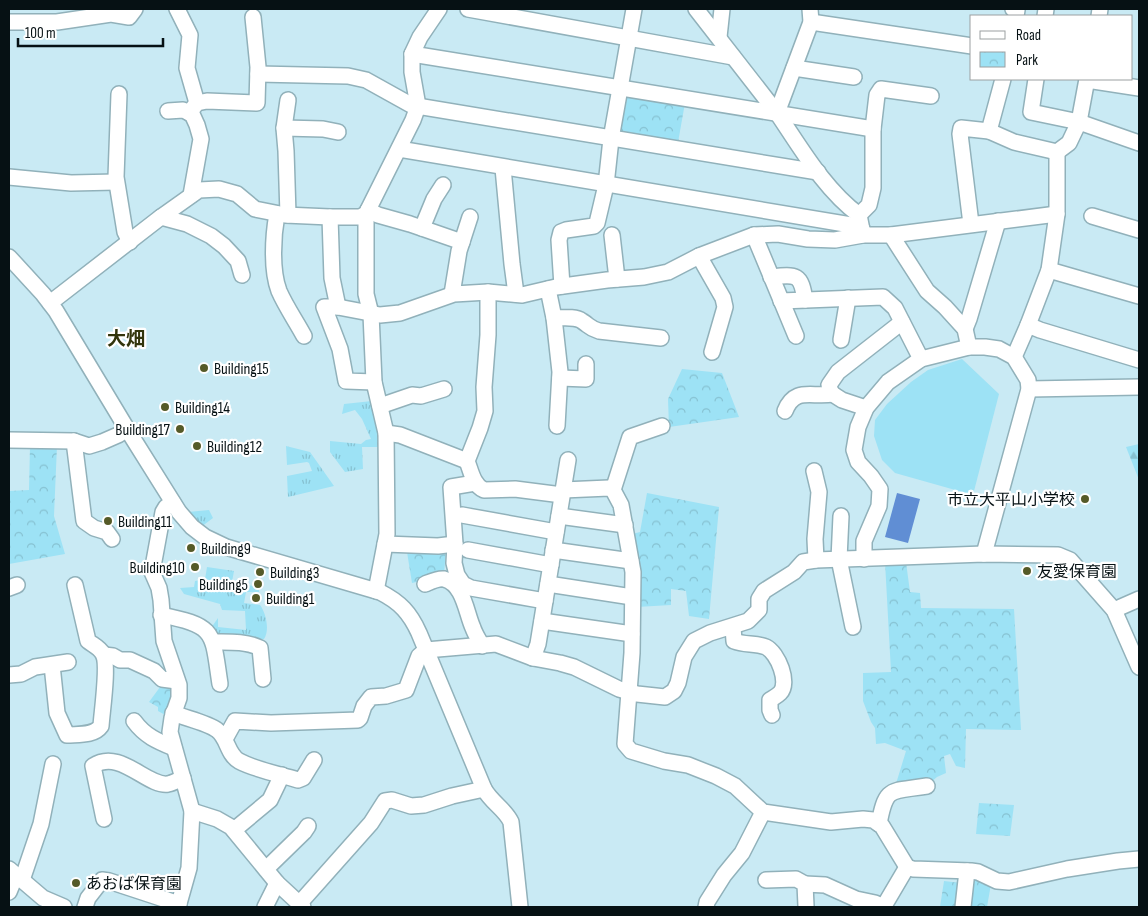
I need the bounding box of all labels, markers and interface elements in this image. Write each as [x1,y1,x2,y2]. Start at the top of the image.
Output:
scale bar [18,15,162,47]
legend [970,15,1133,80]
text: 100 m [25,24,56,43]
text: Road [1016,26,1041,45]
text: Park [1016,51,1038,70]
district label: 大畑 [107,328,145,351]
place label: Building15 [214,360,269,379]
marker: Building15 [198,362,210,374]
place label: Building14 [175,399,230,418]
marker: Building14 [159,401,171,413]
place label: Building17 [115,421,171,440]
marker: Building17 [174,423,186,435]
place label: Building12 [207,438,262,457]
marker: Building12 [191,440,203,452]
place label: 市立大平山小学校 [947,491,1075,510]
marker: 市立大平山小学校 [1079,493,1091,505]
place label: Building11 [118,513,172,532]
marker: Building11 [102,515,114,527]
place label: Building9 [201,540,251,559]
marker: Building9 [185,542,197,554]
place label: Building10 [130,559,185,578]
marker: Building10 [189,561,201,573]
place label: 友愛保育園 [1037,563,1117,582]
place label: Building3 [270,564,319,583]
marker: 友愛保育園 [1021,565,1033,577]
marker: Building3 [254,566,266,578]
place label: Building5 [199,576,248,595]
marker: Building5 [252,578,264,590]
place label: Building1 [266,590,315,609]
marker: Building1 [250,592,262,604]
place label: あおば保育園 [86,875,182,894]
marker: あおば保育園 [70,877,82,889]

